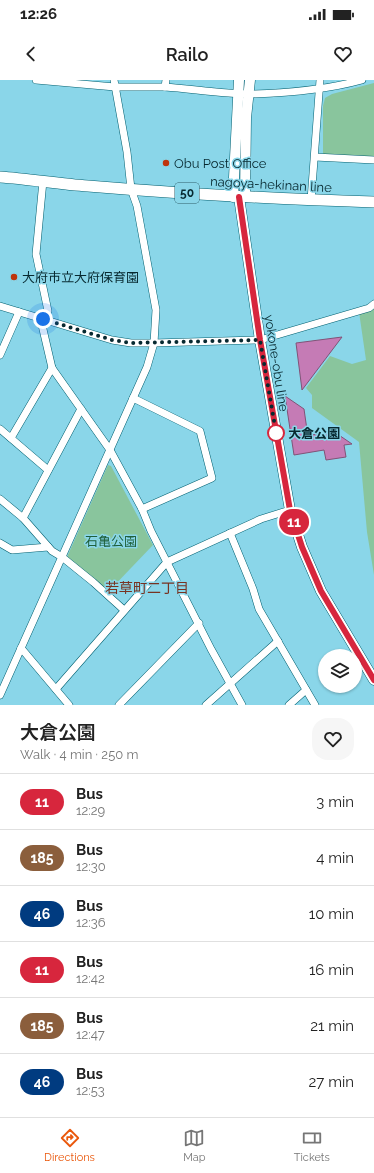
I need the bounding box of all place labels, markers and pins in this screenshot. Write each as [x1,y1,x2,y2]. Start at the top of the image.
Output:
place label: Obu Post Office [174,156,267,171]
marker: Obu Post Office [161,158,171,168]
place label: 大府市立大府保育園 [22,270,139,285]
marker: 大府市立大府保育園 [9,272,19,282]
marker: 大倉公園 [267,424,285,442]
place label: 大倉公園 [288,426,340,441]

